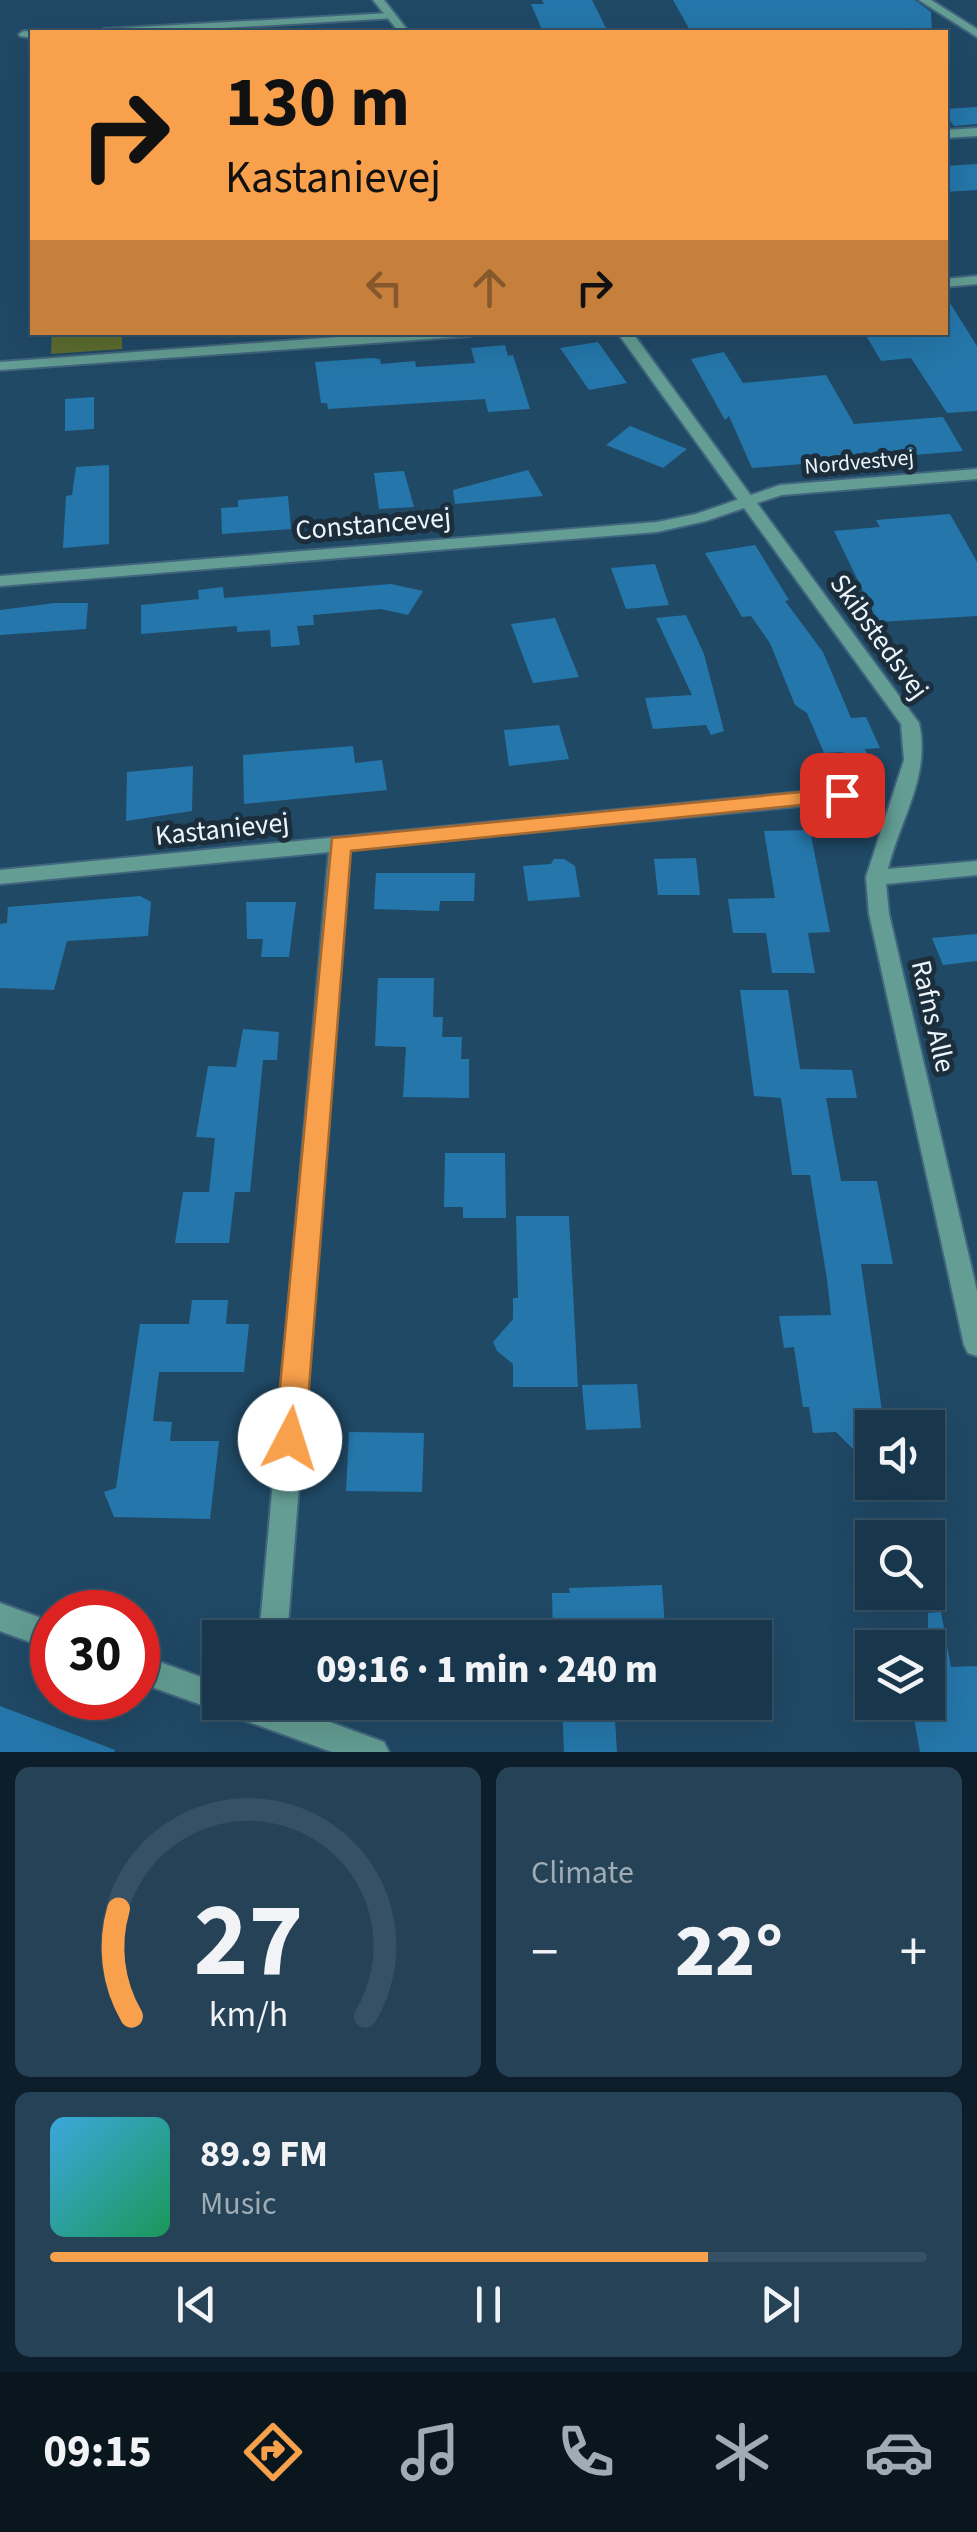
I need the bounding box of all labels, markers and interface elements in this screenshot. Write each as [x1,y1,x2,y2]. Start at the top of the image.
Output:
text: 130 m [225,53,410,153]
icon: right [60,70,190,200]
text: Kastanievej [225,146,441,210]
icon: left [357,260,412,315]
icon: ahead [462,260,517,315]
icon: right [567,260,622,315]
street label: Nordvestvej [803,441,915,483]
street label: Constancevej [294,497,453,551]
street label: Skibstedsvej [820,566,938,708]
pin [800,753,885,838]
icon: arrive [815,768,870,823]
street label: Kastanievej [153,802,291,856]
street label: Rafns Alle [901,956,965,1076]
position arrow [238,1387,342,1491]
map controls [855,1410,945,1720]
button: sound [855,1410,945,1500]
button: search [855,1520,945,1610]
speed limit sign: 30 [30,1590,160,1720]
button: layers [855,1630,945,1720]
text: 09:16 · 1 min · 240 m [316,1643,658,1697]
text: Climate [531,1850,634,1896]
text: 27 [193,1868,303,2016]
text: 22° [675,1898,783,2005]
text: − [531,1914,558,1992]
text: + [900,1914,927,1992]
text: km/h [208,1989,288,2040]
text: 89.9 FM [200,2127,328,2181]
text: Music [200,2181,277,2227]
icon: previous [169,2277,224,2332]
icon: pause [461,2277,516,2332]
icon: next [753,2277,808,2332]
icon: directions [238,2417,308,2487]
icon: music [395,2417,465,2487]
icon: phone [551,2417,621,2487]
icon: climate [707,2417,777,2487]
icon: car [864,2417,934,2487]
text: 09:15 [43,2420,152,2484]

